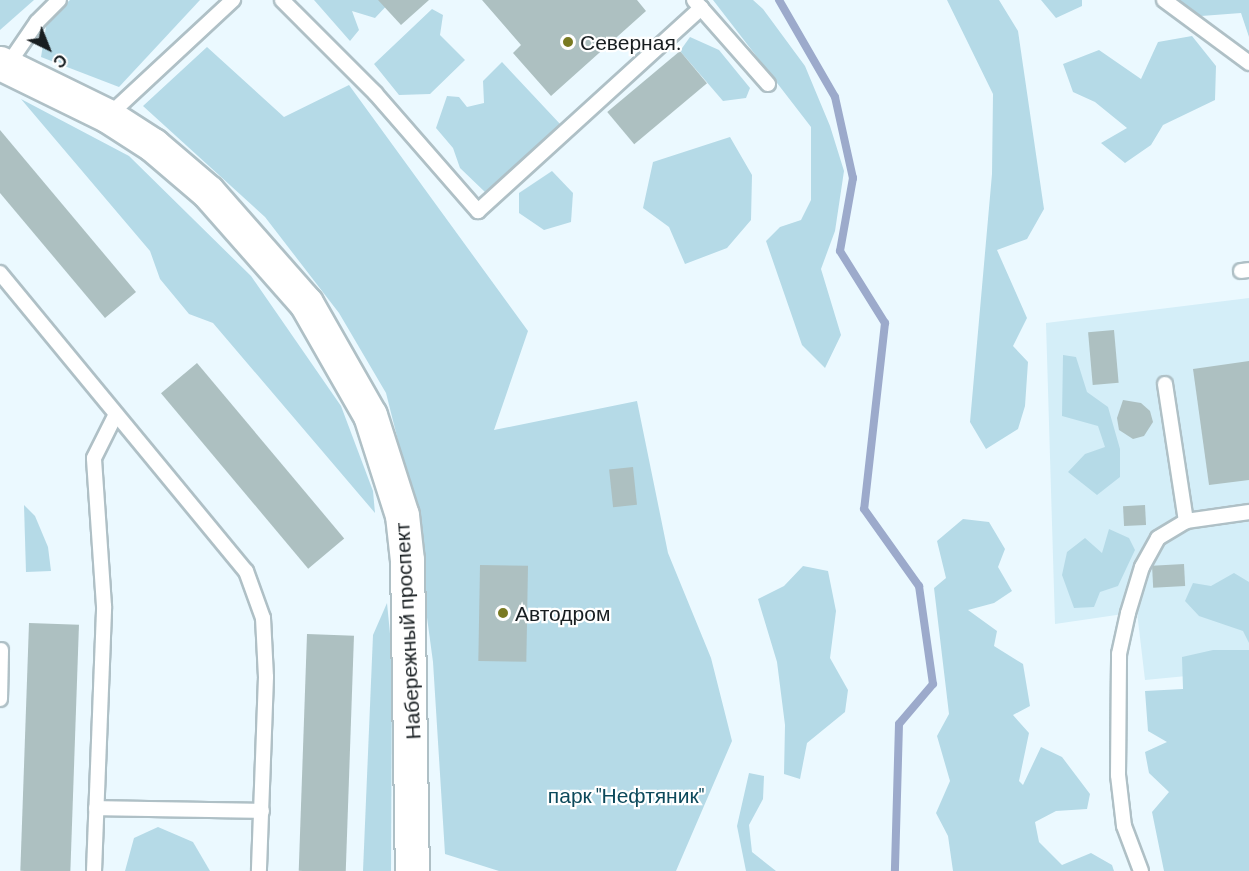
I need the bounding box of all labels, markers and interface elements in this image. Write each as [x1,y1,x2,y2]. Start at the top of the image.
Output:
north arrow [18,18,78,78]
place label: Северная. [580,29,682,55]
marker: Северная. [561,35,575,49]
text: С [50,51,71,72]
street label: Набережный проспект [389,522,425,740]
place label: Автодром [515,600,610,626]
marker: Автодром [496,606,510,620]
park label: парк "Нефтяник" [548,782,704,808]

